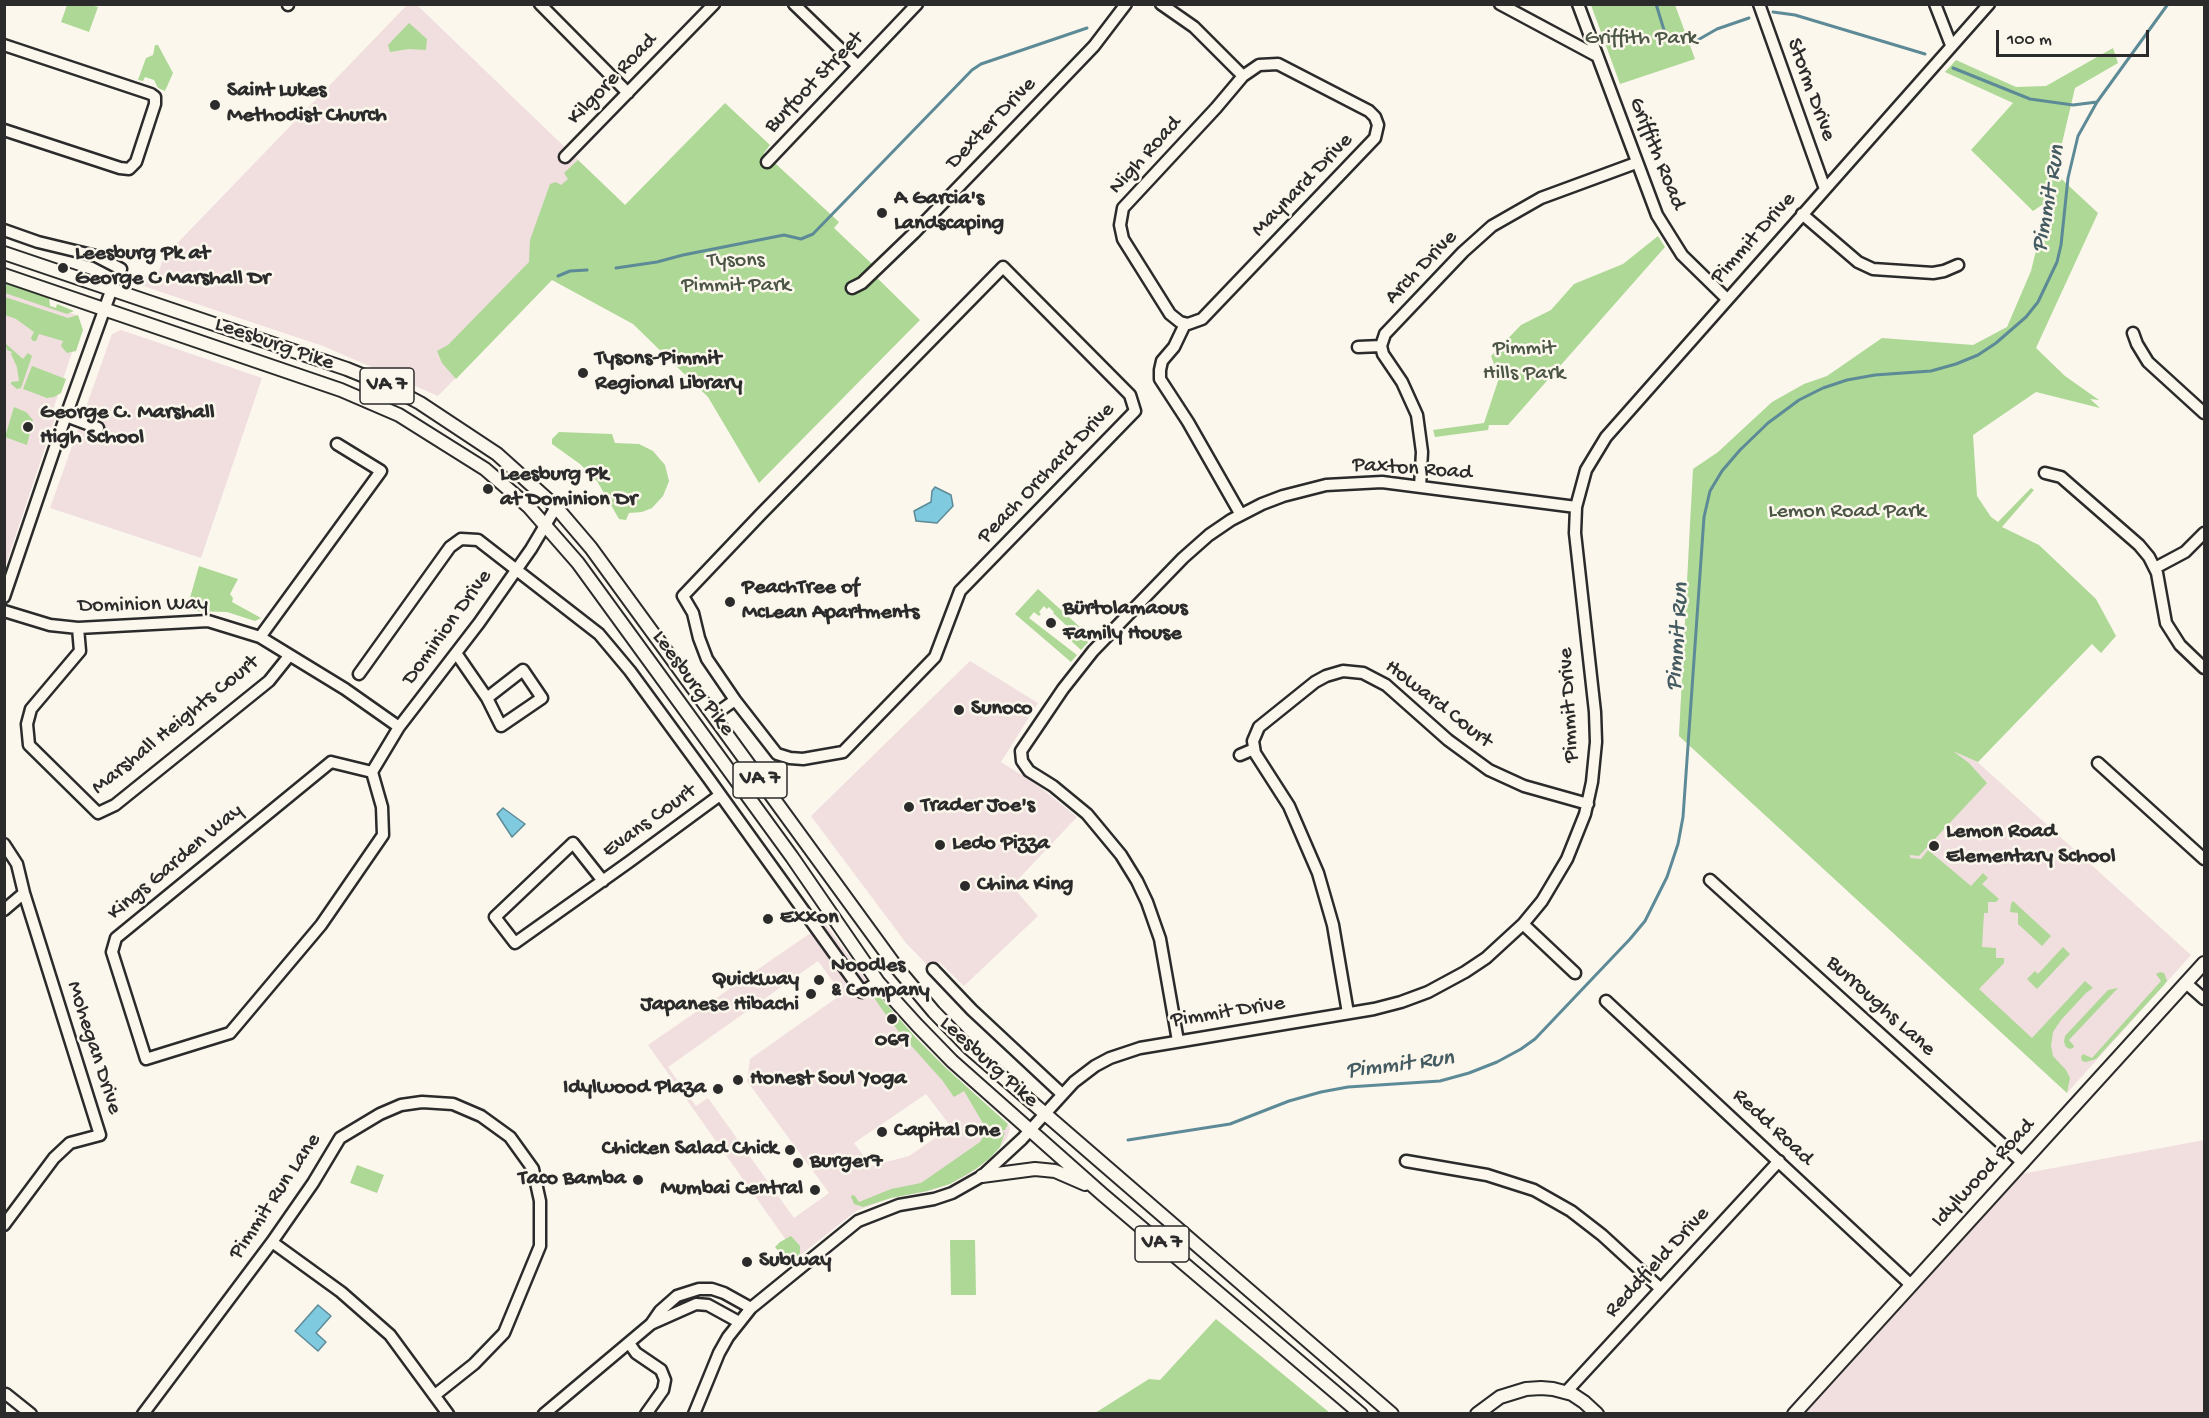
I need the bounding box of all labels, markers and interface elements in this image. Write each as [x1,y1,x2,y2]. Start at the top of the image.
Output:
scale bar [1999,18,2152,56]
street label: Burfoot Street [760,26,870,140]
park label: Griffith Park [1585,27,1697,53]
street label: Kilgore Road [562,28,664,132]
text: 100 m [2007,30,2052,51]
street label: Storm Drive [1779,35,1841,145]
street label: Dexter Drive [941,72,1043,176]
place label: Saint Lukes Methodist Church [227,79,387,130]
street label: Griffith Road [1622,94,1690,214]
marker: Saint Lukes Methodist Church [208,98,222,112]
street label: Nigh Road [1104,111,1188,201]
street label: Maynard Drive [1247,128,1359,244]
water label: Pimmit Run [2026,143,2074,255]
place label: A Garcia's Landscaping [894,187,1004,238]
street label: Pimmit Drive [1706,187,1802,291]
marker: A Garcia's Landscaping [875,206,889,220]
street label: Arch Drive [1380,225,1464,311]
place label: Leesburg Pk at George C Marshall Dr [75,242,270,294]
park label: Tysons Pimmit Park [681,249,791,300]
marker: Leesburg Pk at George C Marshall Dr [56,261,70,275]
street label: Leesburg Pike [211,312,337,378]
park label: Pimmit Hills Park [1483,337,1565,388]
place label: Tysons-Pimmit Regional Library [595,347,742,398]
marker: Tysons-Pimmit Regional Library [576,366,590,380]
road number: VA 7 [360,368,414,404]
street label: Peach Orchard Drive [973,398,1121,550]
place label: George C. Marshall High School [40,401,215,452]
marker: George C. Marshall High School [21,420,35,434]
street label: Paxton Road [1351,453,1473,487]
place label: Leesburg Pk at Dominion Dr [500,463,637,514]
marker: Leesburg Pk at Dominion Dr [481,482,495,496]
park label: Lemon Road Park [1768,500,1926,526]
street label: Dominion Drive [397,565,499,691]
place label: PeachTree of McLean Apartments [742,576,919,628]
water label: Pimmit Run [1661,582,1697,692]
street label: Dominion Way [78,592,208,620]
marker: PeachTree of McLean Apartments [723,595,737,609]
place label: Bürtolamaous Family House [1063,597,1187,648]
marker: Bürtolamaous Family House [1044,616,1058,630]
street label: Leesburg Pike [645,626,739,742]
street label: Pimmit Drive [1554,647,1586,763]
street label: Marshall Heights Court [87,650,265,802]
street label: Howard Court [1379,655,1497,755]
place label: Sunoco [971,697,1032,723]
marker: Sunoco [952,703,966,717]
road number: VA 7 [733,762,787,798]
street label: Evans Court [598,779,702,865]
place label: Trader Joe's [921,794,1035,820]
street label: Kings Garden Way [103,799,249,927]
marker: Trader Joe's [902,800,916,814]
place label: Lemon Road Elementary School [1946,820,2116,872]
place label: Ledo Pizza [952,832,1049,858]
marker: Ledo Pizza [933,838,947,852]
marker: Lemon Road Elementary School [1927,839,1941,853]
place label: China King [977,873,1073,899]
marker: China King [958,879,972,893]
place label: Exxon [780,906,839,932]
marker: Exxon [761,912,775,926]
street label: Burroughs Lane [1820,951,1940,1063]
place label: Noodles & Company [831,954,930,1005]
place label: Quickway Japanese Hibachi [640,968,799,1020]
marker: Noodles & Company [812,973,826,987]
street label: Mohegan Drive [59,978,127,1118]
marker: Quickway Japanese Hibachi [804,987,818,1001]
street label: Pimmit Drive [1169,991,1287,1035]
marker: 069 [885,1012,899,1026]
street label: Leesburg Pike [933,1012,1043,1114]
place label: 069 [875,1029,909,1055]
water label: Pimmit Run [1344,1045,1456,1087]
place label: Honest Soul Yoga [750,1067,906,1093]
marker: Honest Soul Yoga [731,1073,745,1087]
place label: Idylwood Plaza [563,1076,706,1102]
marker: Idylwood Plaza [711,1082,725,1096]
street label: Redd Road [1726,1084,1818,1172]
street label: Idylwood Road [1927,1114,2041,1234]
place label: Capital One [894,1119,1000,1145]
marker: Capital One [875,1125,889,1139]
street label: Pimmit Run Lane [224,1129,328,1265]
place label: Chicken Salad Chick [602,1137,778,1163]
marker: Chicken Salad Chick [783,1143,797,1157]
place label: Burger7 [810,1150,882,1176]
marker: Burger7 [791,1156,805,1170]
place label: Taco Bamba [518,1167,626,1193]
marker: Taco Bamba [631,1173,645,1187]
place label: Mumbai Central [660,1177,803,1203]
marker: Mumbai Central [808,1183,822,1197]
street label: Reddfield Drive [1600,1202,1716,1324]
road number: VA 7 [1135,1226,1189,1262]
place label: Subway [759,1249,831,1275]
marker: Subway [740,1255,754,1269]

